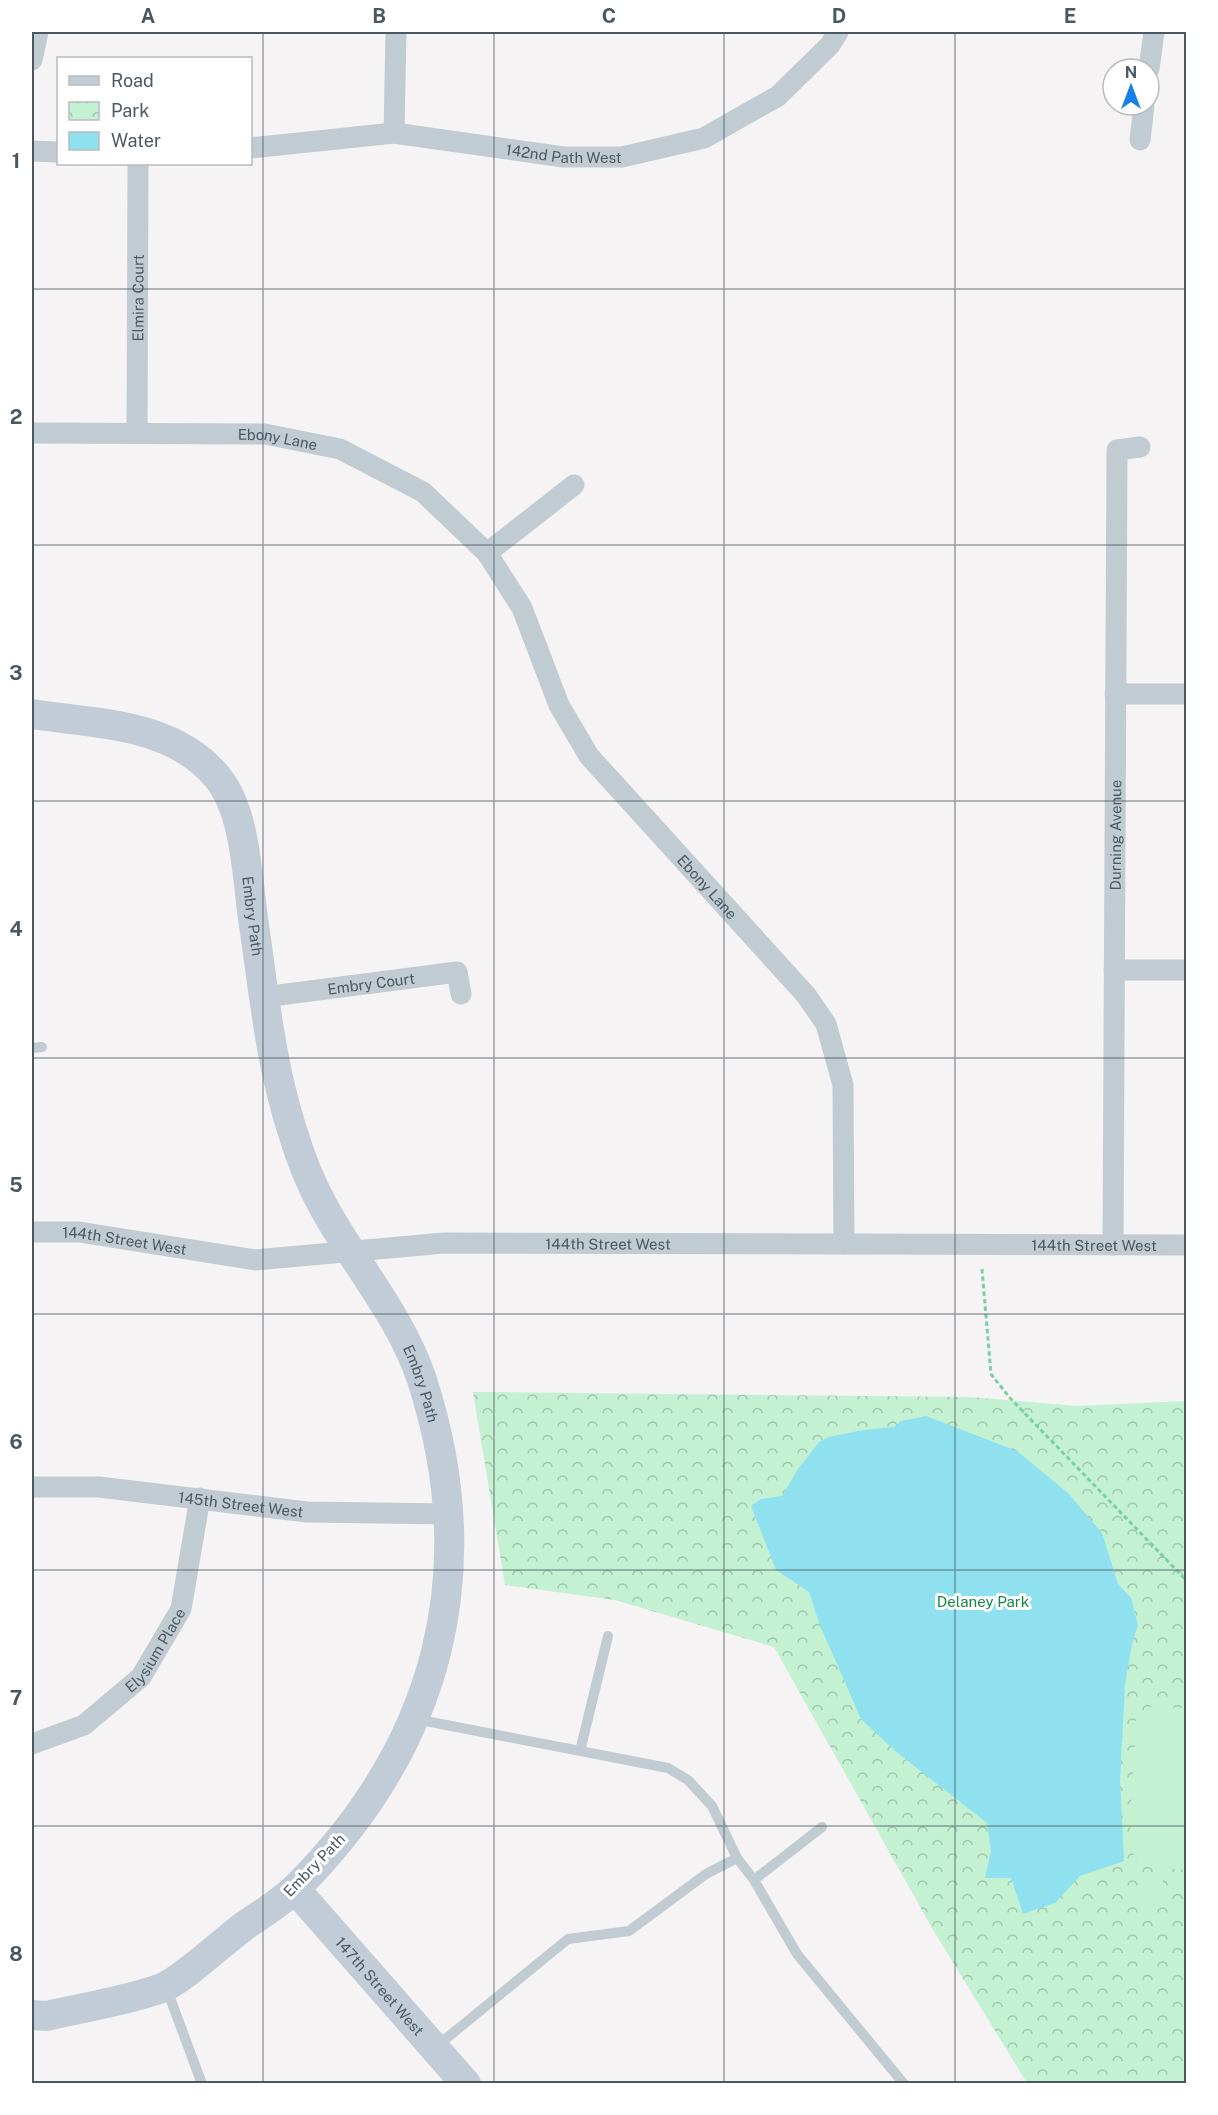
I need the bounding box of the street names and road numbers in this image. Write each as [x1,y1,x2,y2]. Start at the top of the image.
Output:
street label: 142nd Path West [505,140,622,166]
street label: Elmira Court [129,254,146,342]
street label: Ebony Lane [238,425,319,453]
street label: Durning Avenue [1106,780,1124,890]
street label: Ebony Lane [674,851,741,922]
street label: Embry Path [240,875,267,957]
street label: Embry Court [326,969,416,997]
street label: 144th Street West [62,1223,188,1258]
street label: 144th Street West [545,1235,671,1252]
street label: 144th Street West [1031,1236,1157,1253]
street label: Embry Path [400,1342,442,1424]
street label: 145th Street West [178,1488,305,1520]
street label: Elysium Place [121,1605,188,1695]
street label: Embry Path [280,1830,348,1900]
street label: 147th Street West [332,1933,428,2039]

